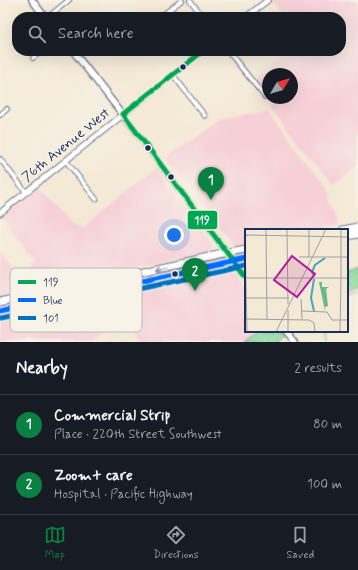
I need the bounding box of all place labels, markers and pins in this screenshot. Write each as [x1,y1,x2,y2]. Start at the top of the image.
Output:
unlabelled marker [178,62,188,72]
unlabelled marker [143,143,153,153]
pin: 1 [198,167,224,200]
unlabelled marker [166,172,176,182]
pin: 2 [182,258,208,291]
unlabelled marker [170,269,180,279]

